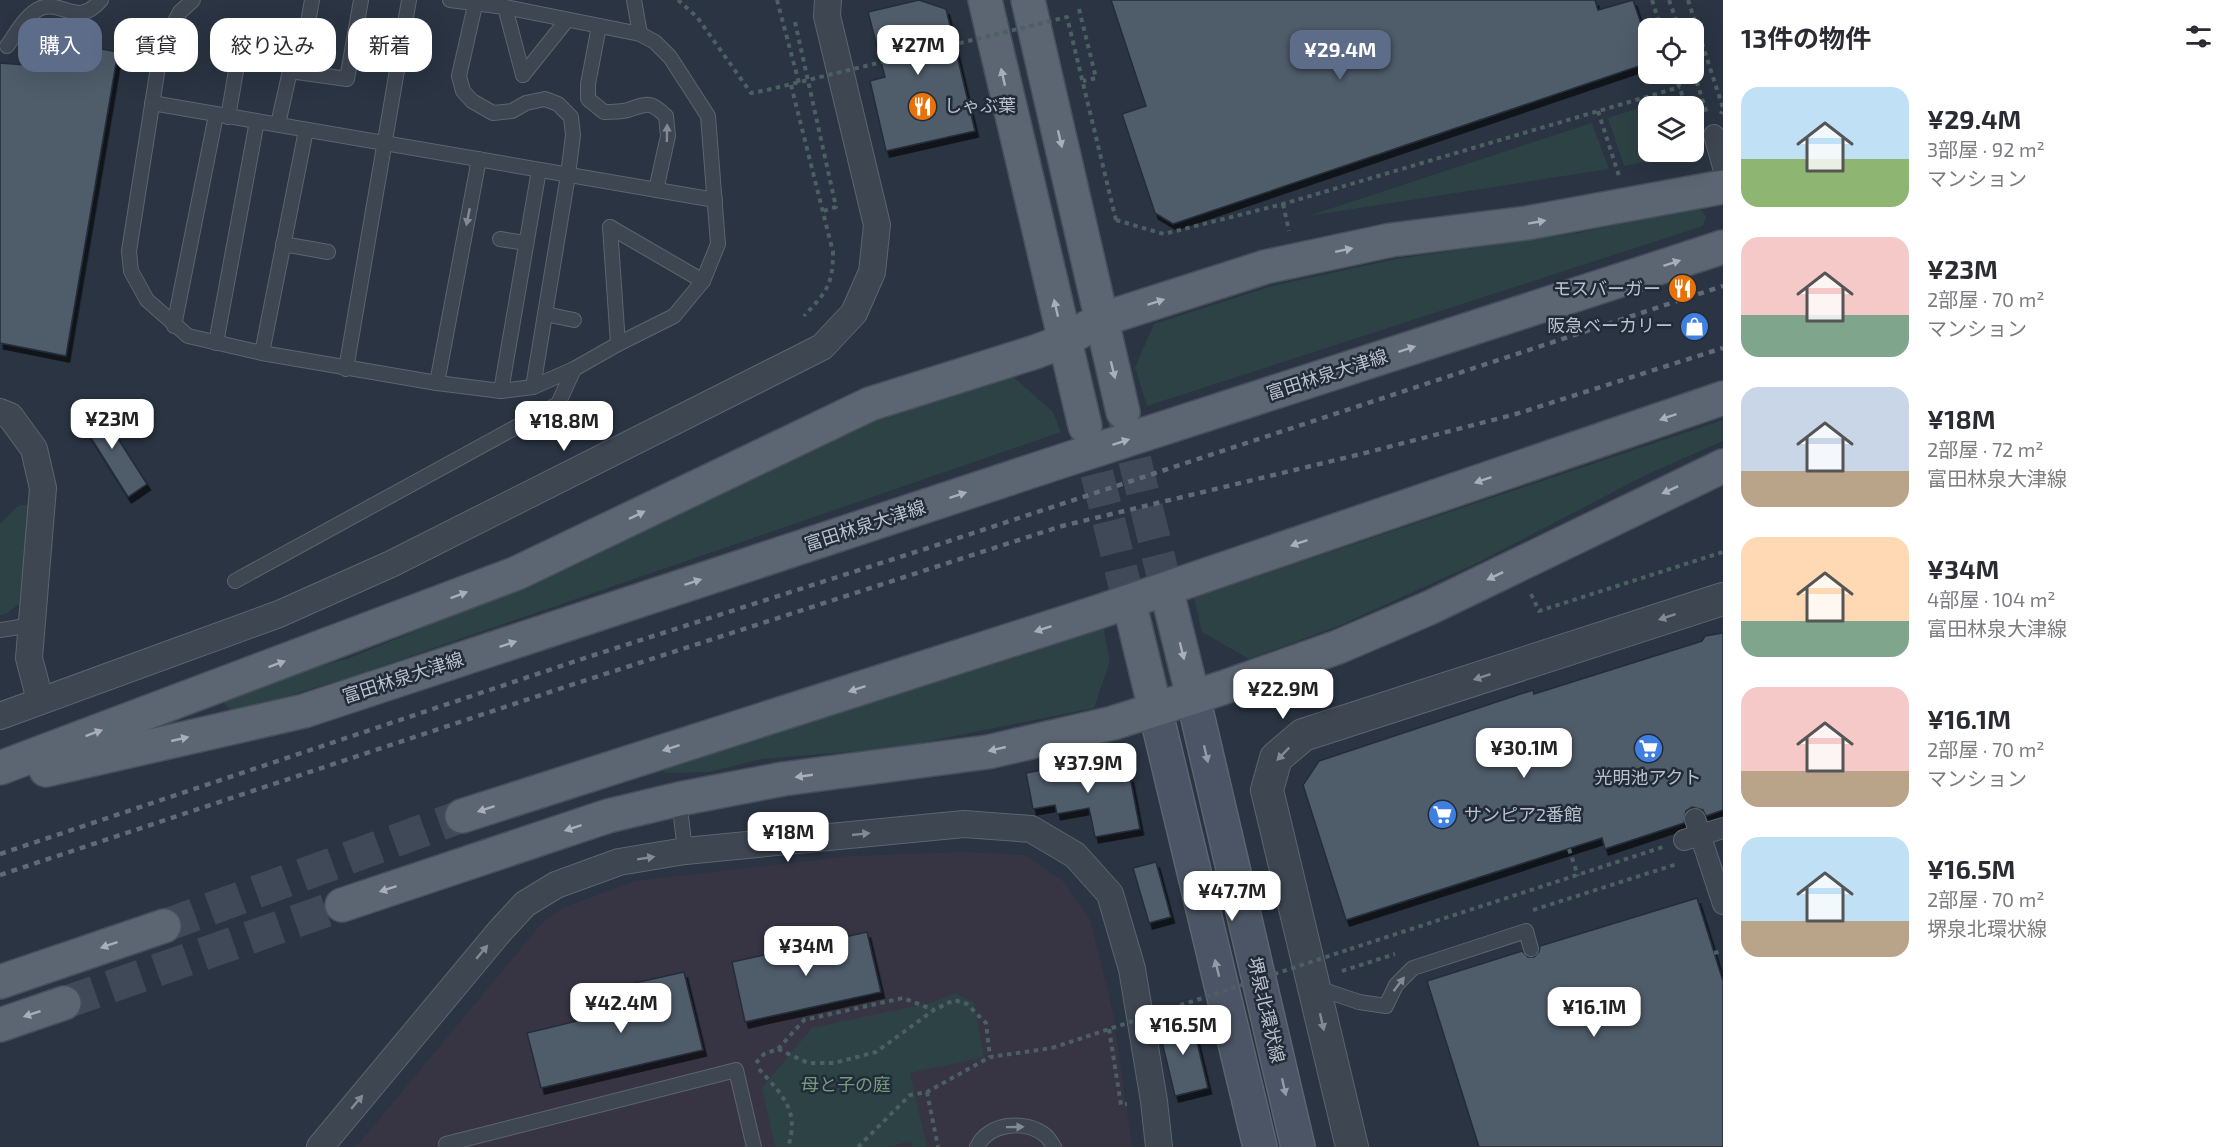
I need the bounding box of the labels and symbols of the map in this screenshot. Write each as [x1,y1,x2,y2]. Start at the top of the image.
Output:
pin: ¥27M [882,25,954,76]
pin: ¥29.4M [1291,30,1389,81]
one-way arrow [997,68,1007,86]
restaurant icon: しゃぶ葉 [907,90,939,122]
place label: しゃぶ葉 [944,94,1016,116]
one-way arrow [662,123,671,142]
one-way arrow [1055,130,1065,148]
one-way arrow [463,208,472,227]
one-way arrow [1527,217,1546,226]
one-way arrow [1335,245,1354,254]
one-way arrow [1663,258,1681,268]
restaurant icon: モスバーガー [1666,273,1698,305]
place label: モスバーガー [1553,277,1661,299]
one-way arrow [1147,297,1165,306]
one-way arrow [1051,298,1060,317]
shop icon: 阪急ベーカリー [1678,310,1710,342]
place label: 阪急ベーカリー [1547,314,1673,336]
street label: 富田林泉大津線 [1263,344,1390,404]
one-way arrow [1398,344,1416,353]
one-way arrow [1108,361,1118,379]
pin: ¥23M [76,399,148,450]
pin: ¥18.8M [515,401,613,452]
one-way arrow [1659,413,1677,423]
one-way arrow [1112,436,1130,446]
one-way arrow [1474,476,1492,486]
one-way arrow [1661,486,1678,495]
one-way arrow [949,490,967,499]
street label: 富田林泉大津線 [801,495,928,555]
one-way arrow [628,511,645,520]
one-way arrow [1289,539,1307,549]
one-way arrow [1486,571,1503,581]
one-way arrow [684,577,702,587]
one-way arrow [450,590,468,600]
one-way arrow [1658,613,1676,622]
one-way arrow [1034,625,1052,635]
one-way arrow [499,638,517,648]
one-way arrow [1177,641,1187,660]
street label: 富田林泉大津線 [339,647,466,707]
one-way arrow [268,659,286,669]
pin: ¥22.9M [1234,669,1332,720]
one-way arrow [1473,673,1491,682]
one-way arrow [848,685,866,694]
one-way arrow [86,728,104,738]
pin: ¥30.1M [1475,728,1573,779]
supermarket icon: 光明池アクト [1632,733,1664,765]
one-way arrow [171,734,190,743]
pin: ¥37.9M [1039,743,1137,794]
one-way arrow [662,744,680,754]
one-way arrow [988,745,1006,755]
one-way arrow [1202,745,1211,764]
one-way arrow [1276,746,1290,760]
place label: 光明池アクト [1594,766,1702,788]
one-way arrow [794,772,813,781]
supermarket icon: サンピア2番館 [1427,799,1459,831]
place label: サンピア2番館 [1464,803,1582,825]
one-way arrow [477,804,495,814]
pin: ¥18M [752,812,824,863]
one-way arrow [564,823,582,833]
one-way arrow [851,829,870,839]
one-way arrow [637,853,656,862]
pin: ¥47.7M [1183,871,1281,922]
one-way arrow [379,885,397,895]
pin: ¥34M [770,926,842,977]
one-way arrow [100,940,118,950]
one-way arrow [475,945,488,960]
street label: 堺泉北環状線 [1244,955,1290,1065]
one-way arrow [1212,958,1222,977]
one-way arrow [1392,977,1404,992]
pin: ¥42.4M [572,983,670,1034]
pin: ¥16.1M [1545,987,1643,1038]
pin: ¥16.5M [1134,1005,1232,1056]
one-way arrow [23,1010,41,1019]
one-way arrow [1317,1013,1327,1031]
park label: 母と子の庭 [801,1073,891,1095]
one-way arrow [1280,1078,1290,1096]
one-way arrow [350,1095,363,1110]
one-way arrow [1006,1122,1025,1132]

